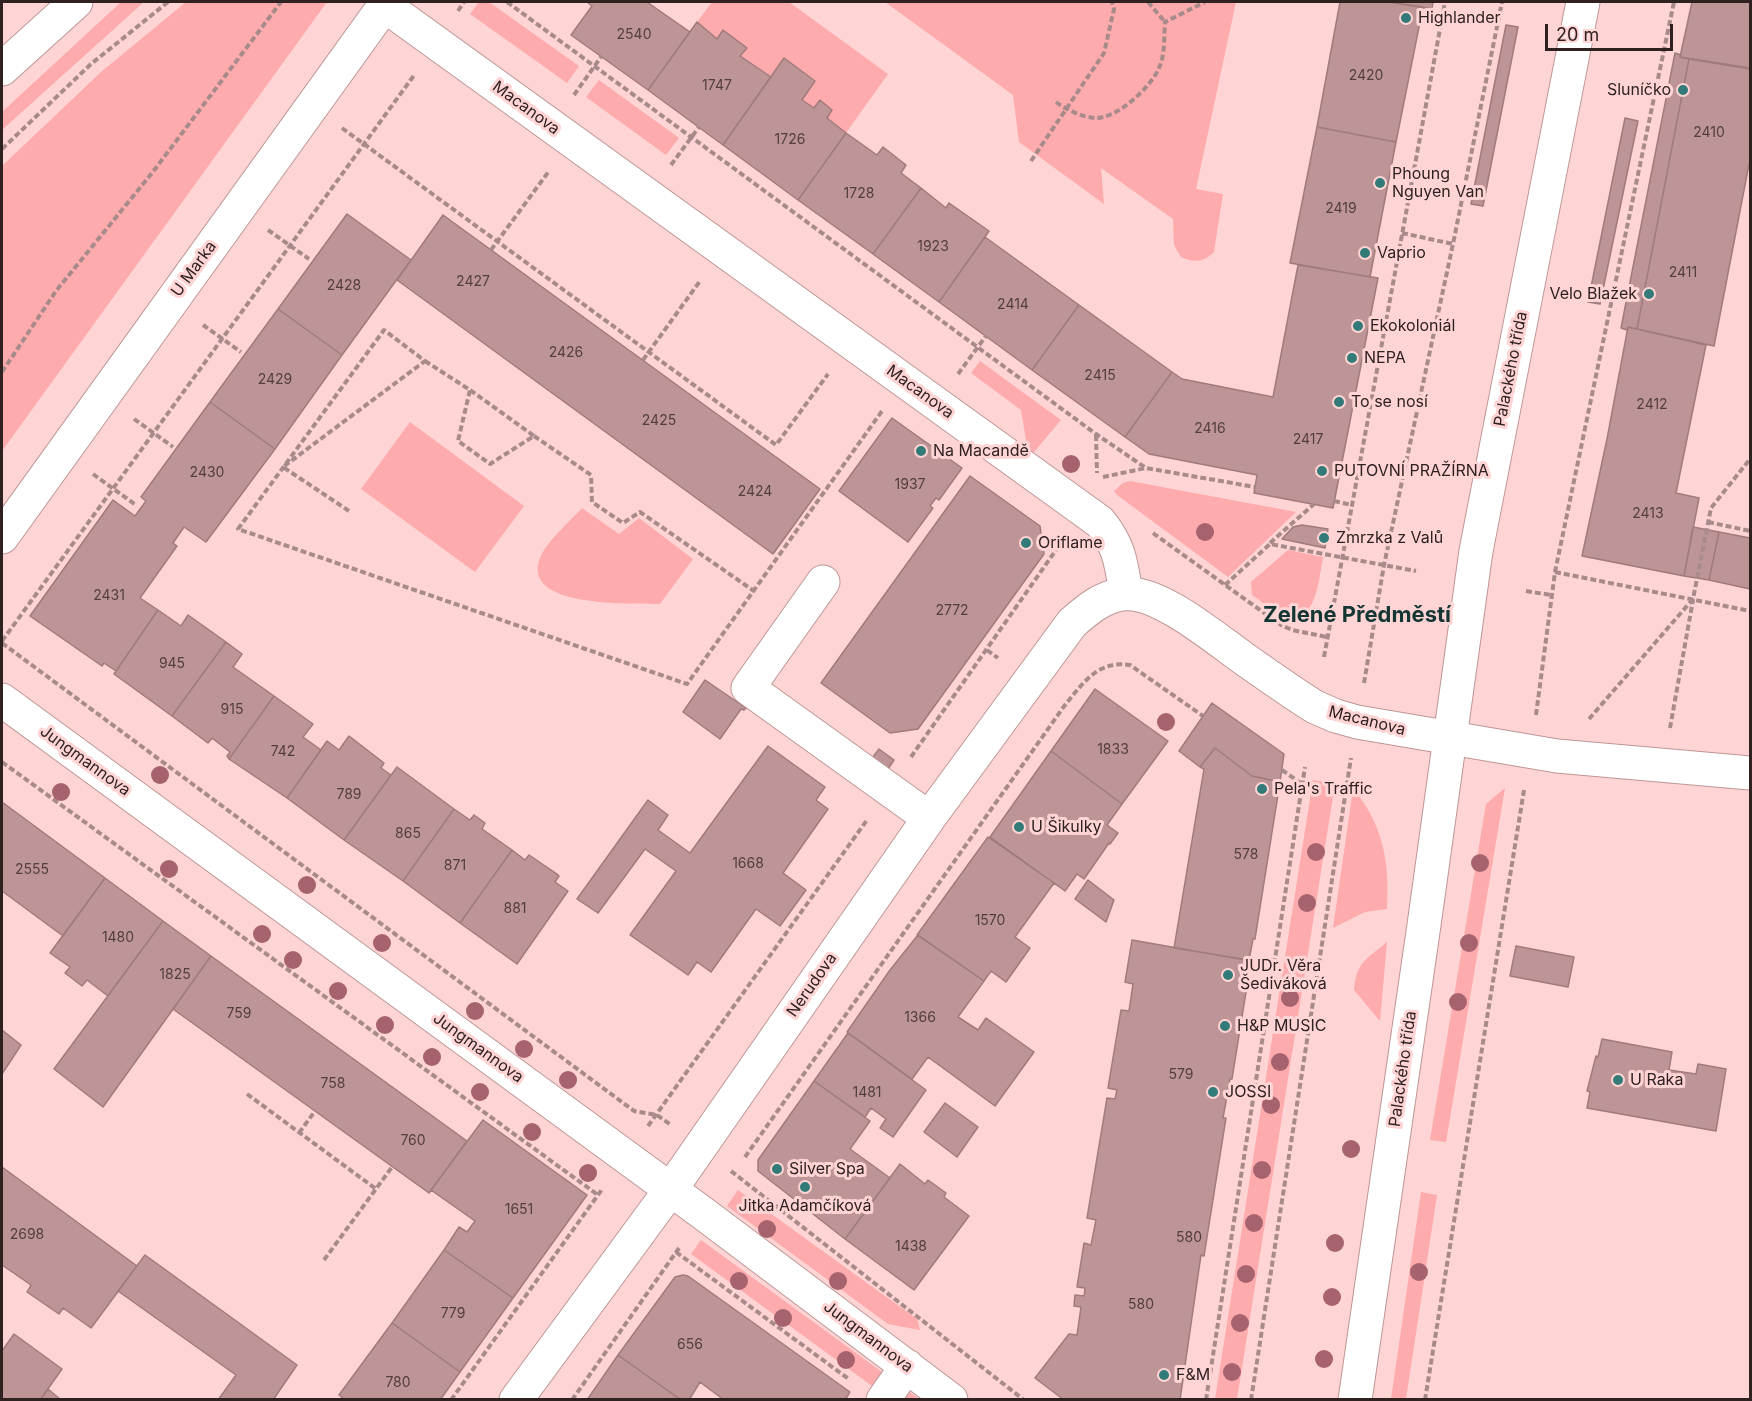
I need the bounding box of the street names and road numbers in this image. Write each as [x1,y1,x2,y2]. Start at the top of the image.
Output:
street label: Macanova [489,77,563,139]
street label: U Marka [167,238,221,300]
street label: Palackého třída [1490,310,1532,428]
street label: Macanova [883,361,957,423]
street label: Macanova [1327,702,1407,740]
street label: Jungmannova [36,722,134,800]
street label: Nerudova [783,949,841,1021]
street label: Jungmannova [429,1009,527,1087]
street label: Palackého třída [1385,1010,1421,1128]
street label: Jungmannova [820,1297,916,1377]

